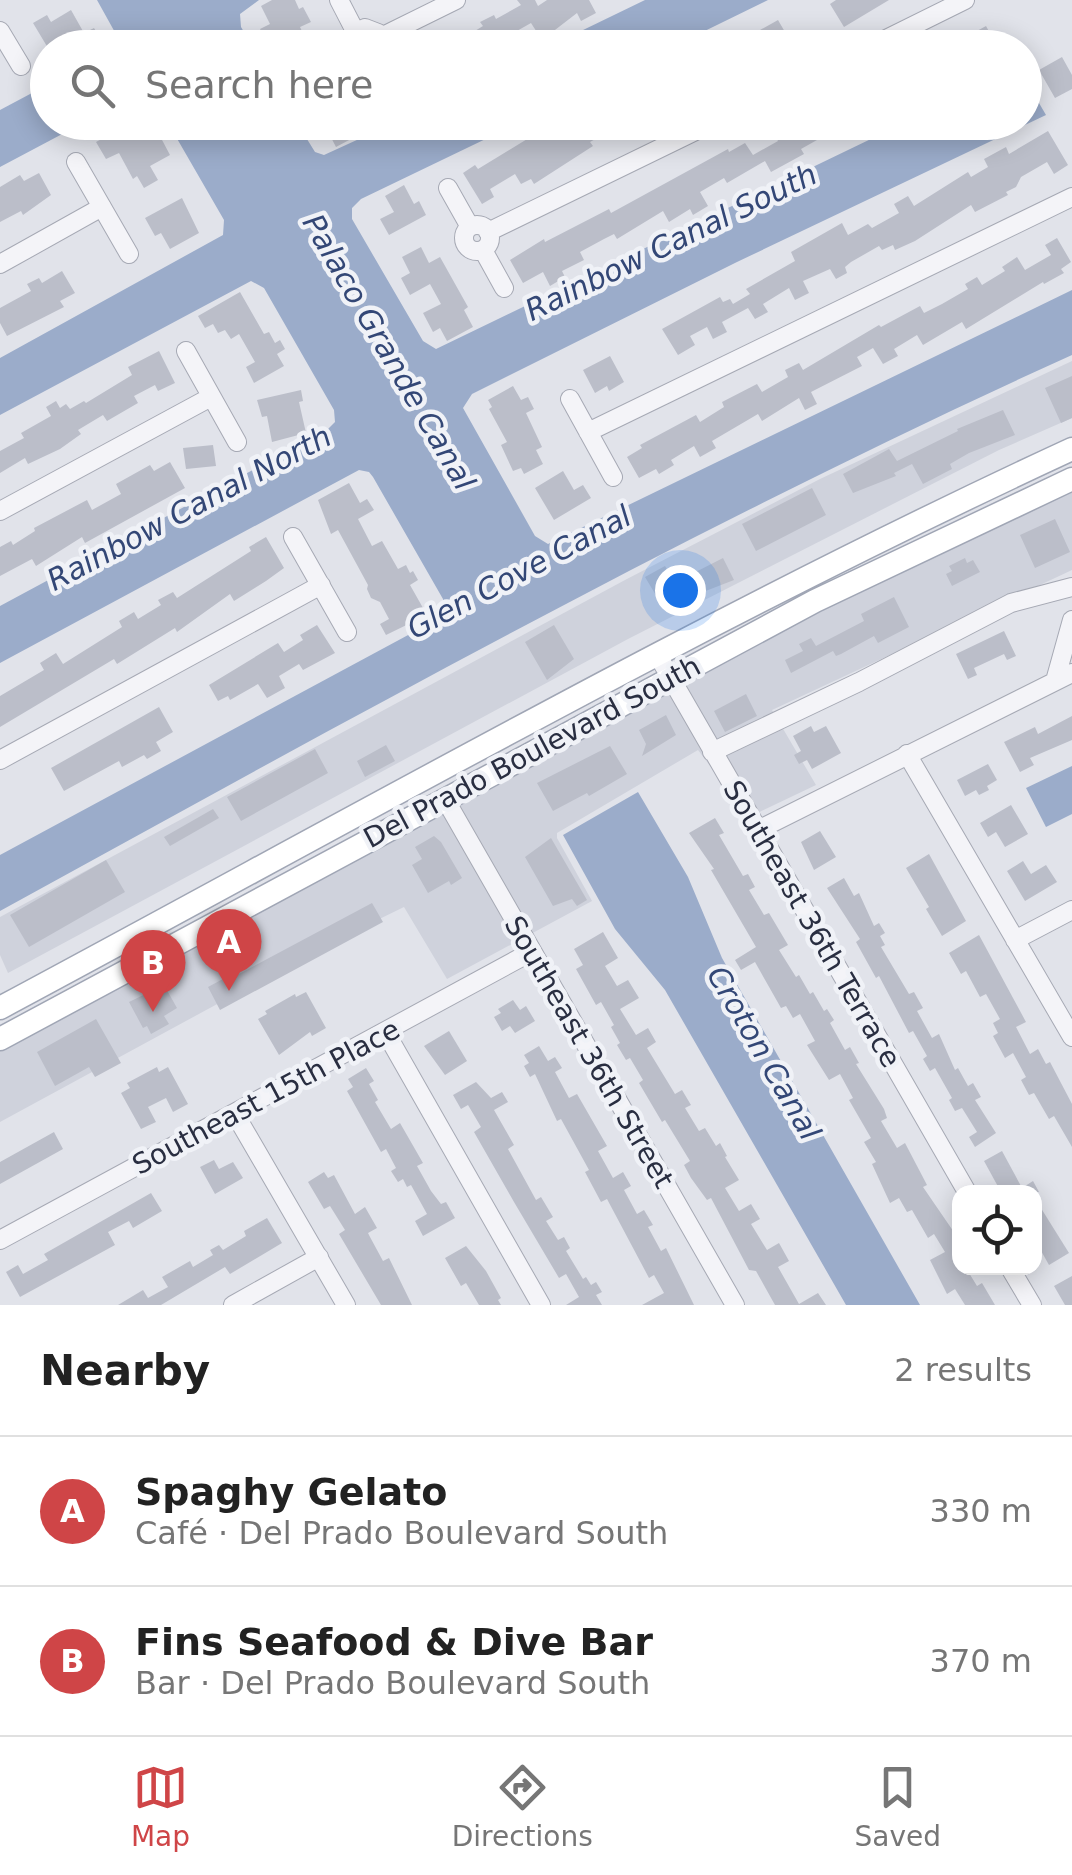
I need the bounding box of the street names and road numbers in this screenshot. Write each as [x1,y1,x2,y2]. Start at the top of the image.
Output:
street label: Del Prado Boulevard South [358,649,706,855]
street label: Southeast 36th Terrace [716,775,908,1073]
street label: Southeast 36th Street [498,910,680,1194]
street label: Southeast 15th Place [127,1012,405,1182]

